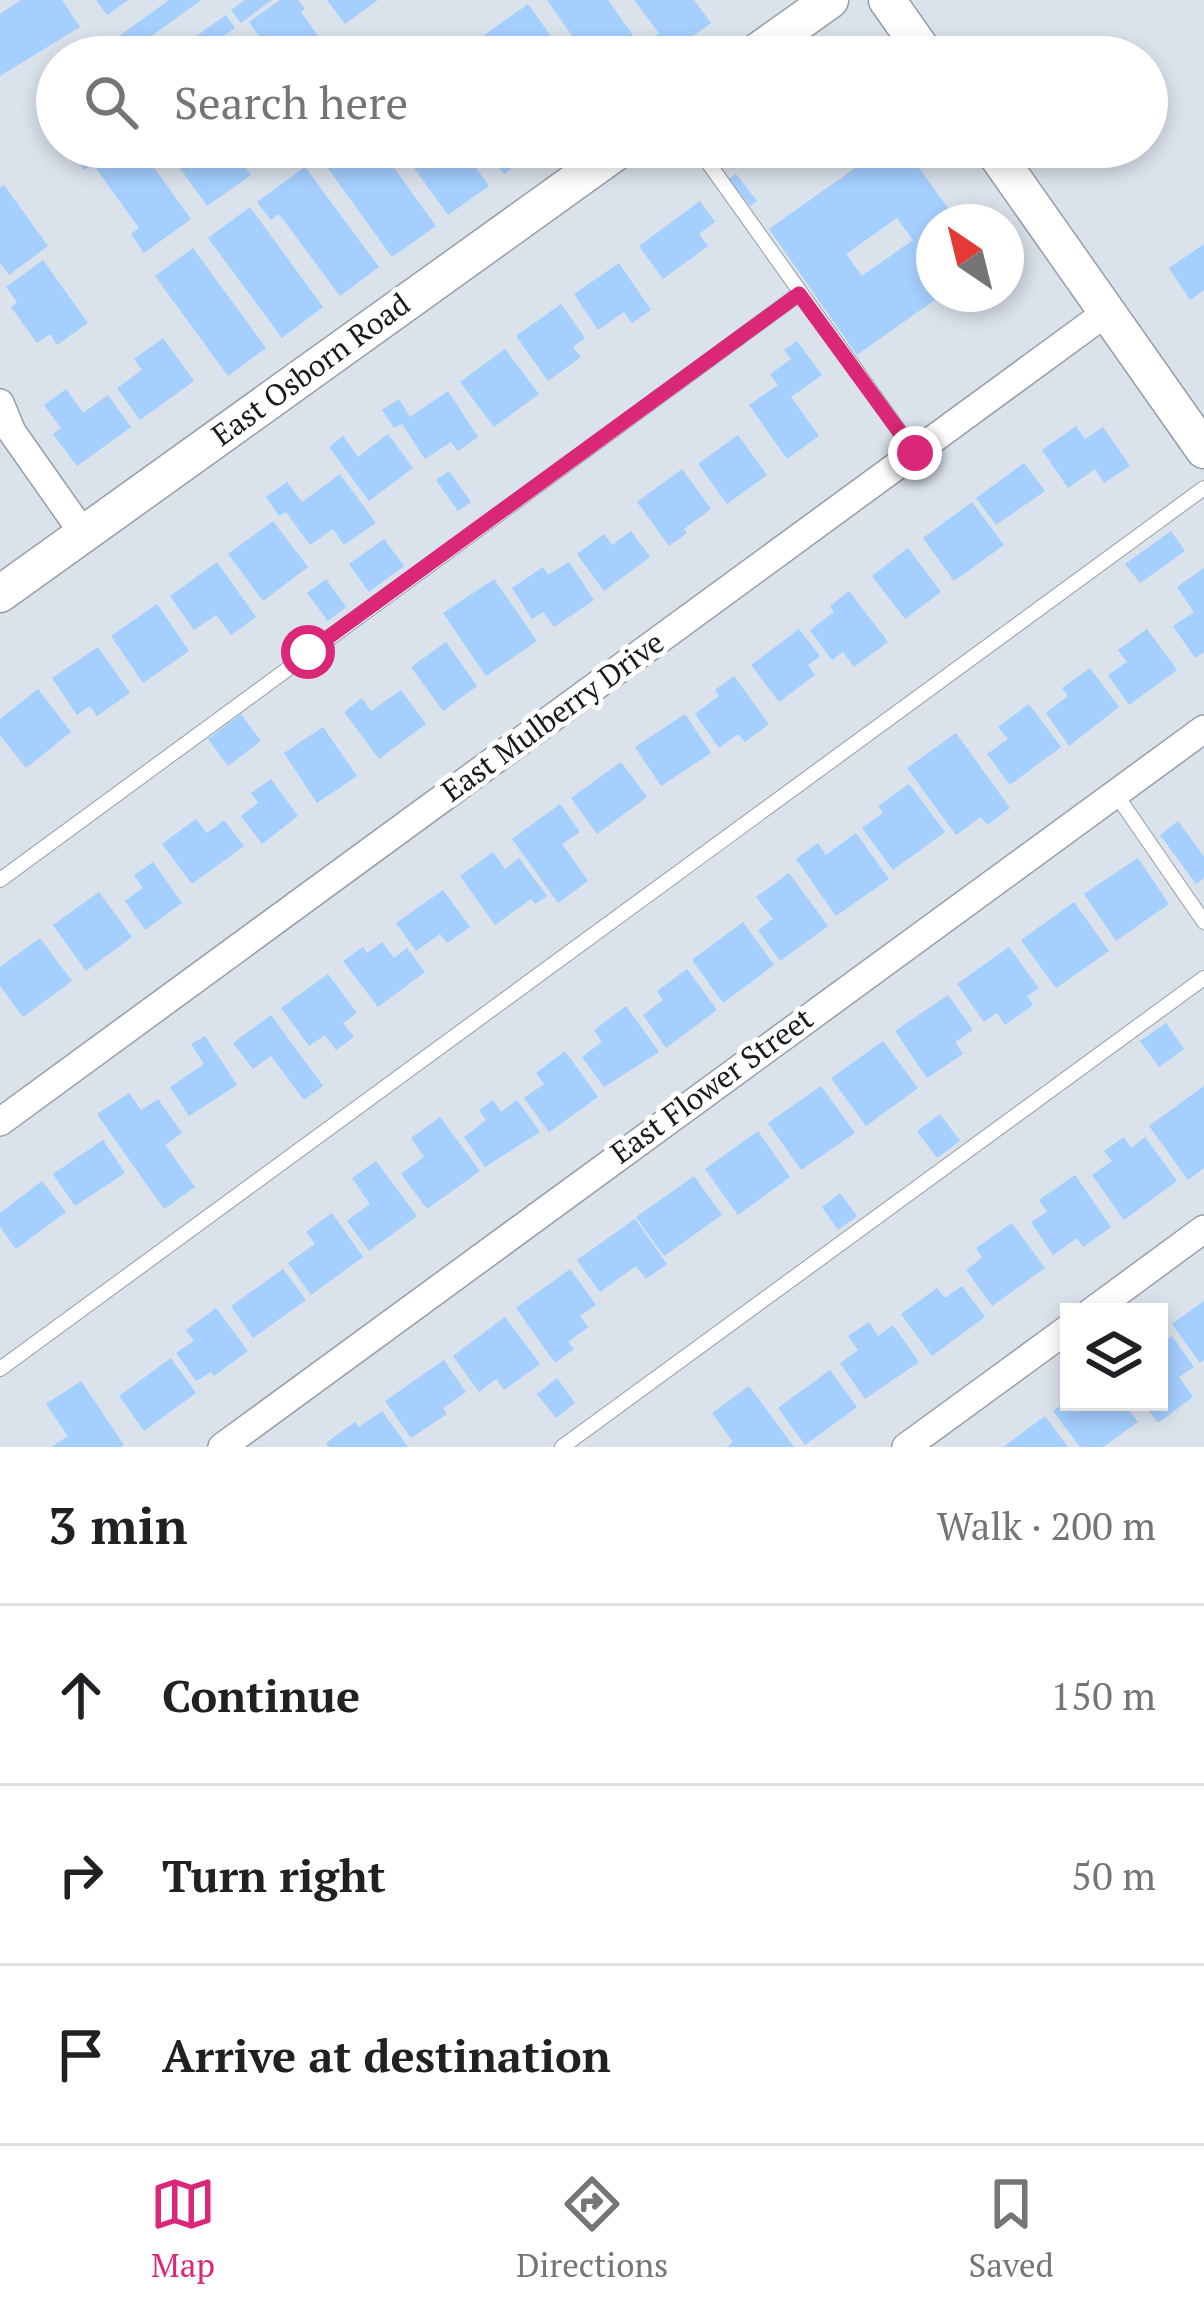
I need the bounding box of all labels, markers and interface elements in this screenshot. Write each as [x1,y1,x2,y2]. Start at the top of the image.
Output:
search box [36,36,1168,168]
icon: search [78,69,144,135]
text: Search here [174,72,408,132]
north arrow [916,204,1024,312]
street label: East Osborn Road [203,284,418,455]
route end [888,426,942,480]
street label: East Mulberry Drive [433,622,671,810]
route start [281,625,335,679]
street label: East Flower Street [602,998,821,1172]
map controls [1060,1303,1168,1411]
button: layers [1060,1303,1168,1411]
text: 3 min [48,1491,188,1559]
text: Walk · 200 m [937,1499,1156,1551]
icon: ahead [48,1662,114,1728]
text: Continue [162,1665,360,1725]
text: 150 m [1051,1669,1156,1721]
icon: right [48,1842,114,1908]
text: Turn right [162,1845,386,1905]
text: 50 m [1071,1849,1156,1901]
icon: arrive [48,2022,114,2088]
text: Arrive at destination [162,2025,611,2085]
tab: Map [150,2171,216,2286]
tab: Directions [516,2171,668,2286]
tab: Saved [969,2171,1054,2286]

